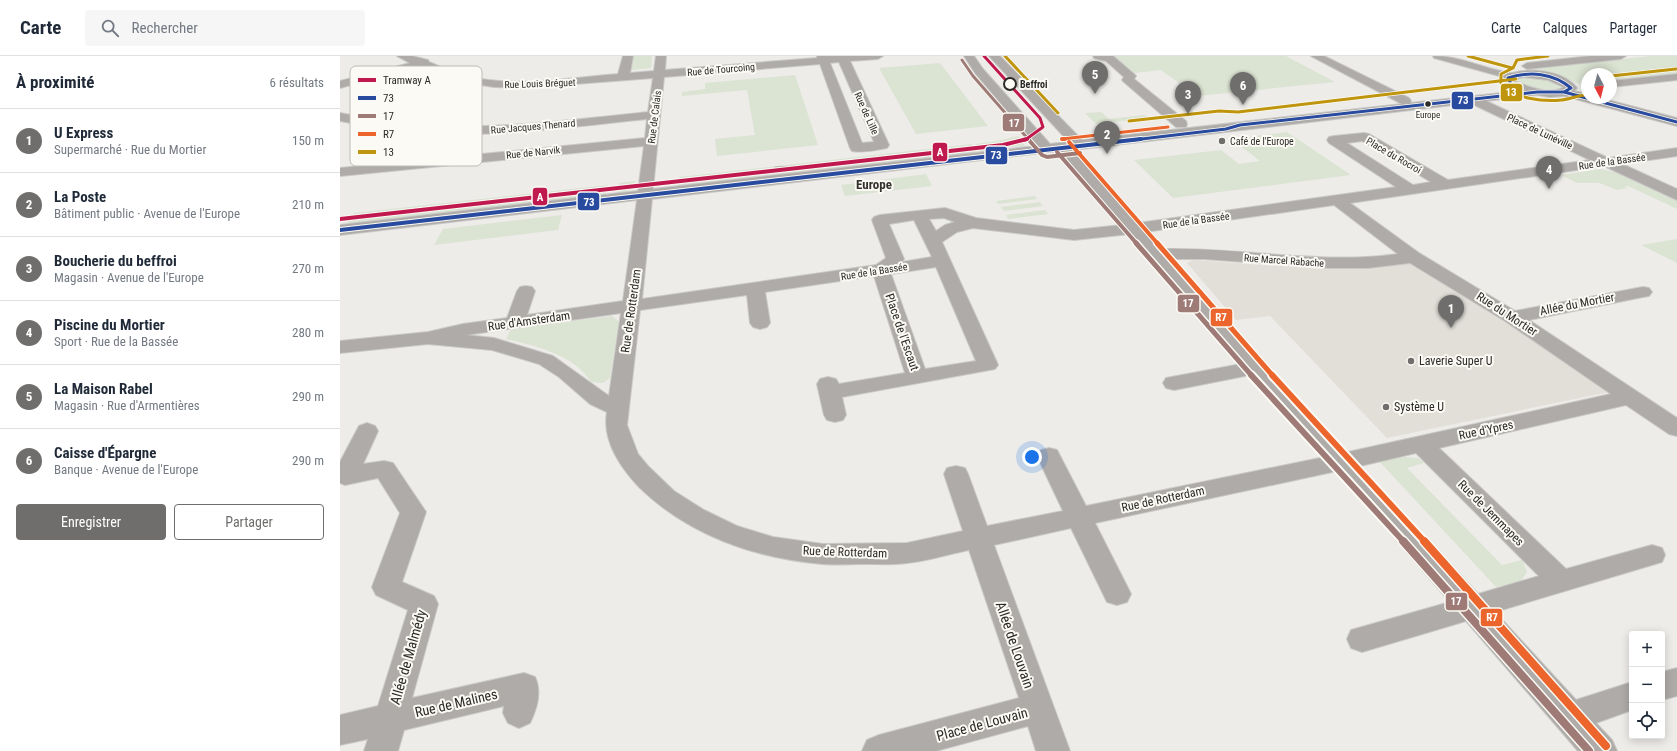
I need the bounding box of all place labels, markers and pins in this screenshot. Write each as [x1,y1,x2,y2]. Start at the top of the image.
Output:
pin: 5 [1082,61,1108,94]
pin: 6 [1230,72,1256,105]
marker: Beffroi [1003,77,1017,91]
place label: Beffroi [1020,79,1048,90]
pin: 3 [1175,81,1201,114]
marker: Europe [1423,99,1433,109]
place label: Europe [1416,110,1440,120]
pin: 2 [1094,121,1120,154]
marker: Café de l'Europe [1217,136,1227,146]
place label: Café de l'Europe [1230,136,1294,147]
pin: 4 [1536,156,1562,189]
pin: 1 [1438,295,1464,328]
place label: Laverie Super U [1419,354,1493,368]
marker: Laverie Super U [1406,356,1416,366]
place label: Système U [1394,400,1444,414]
marker: Système U [1381,402,1391,412]

